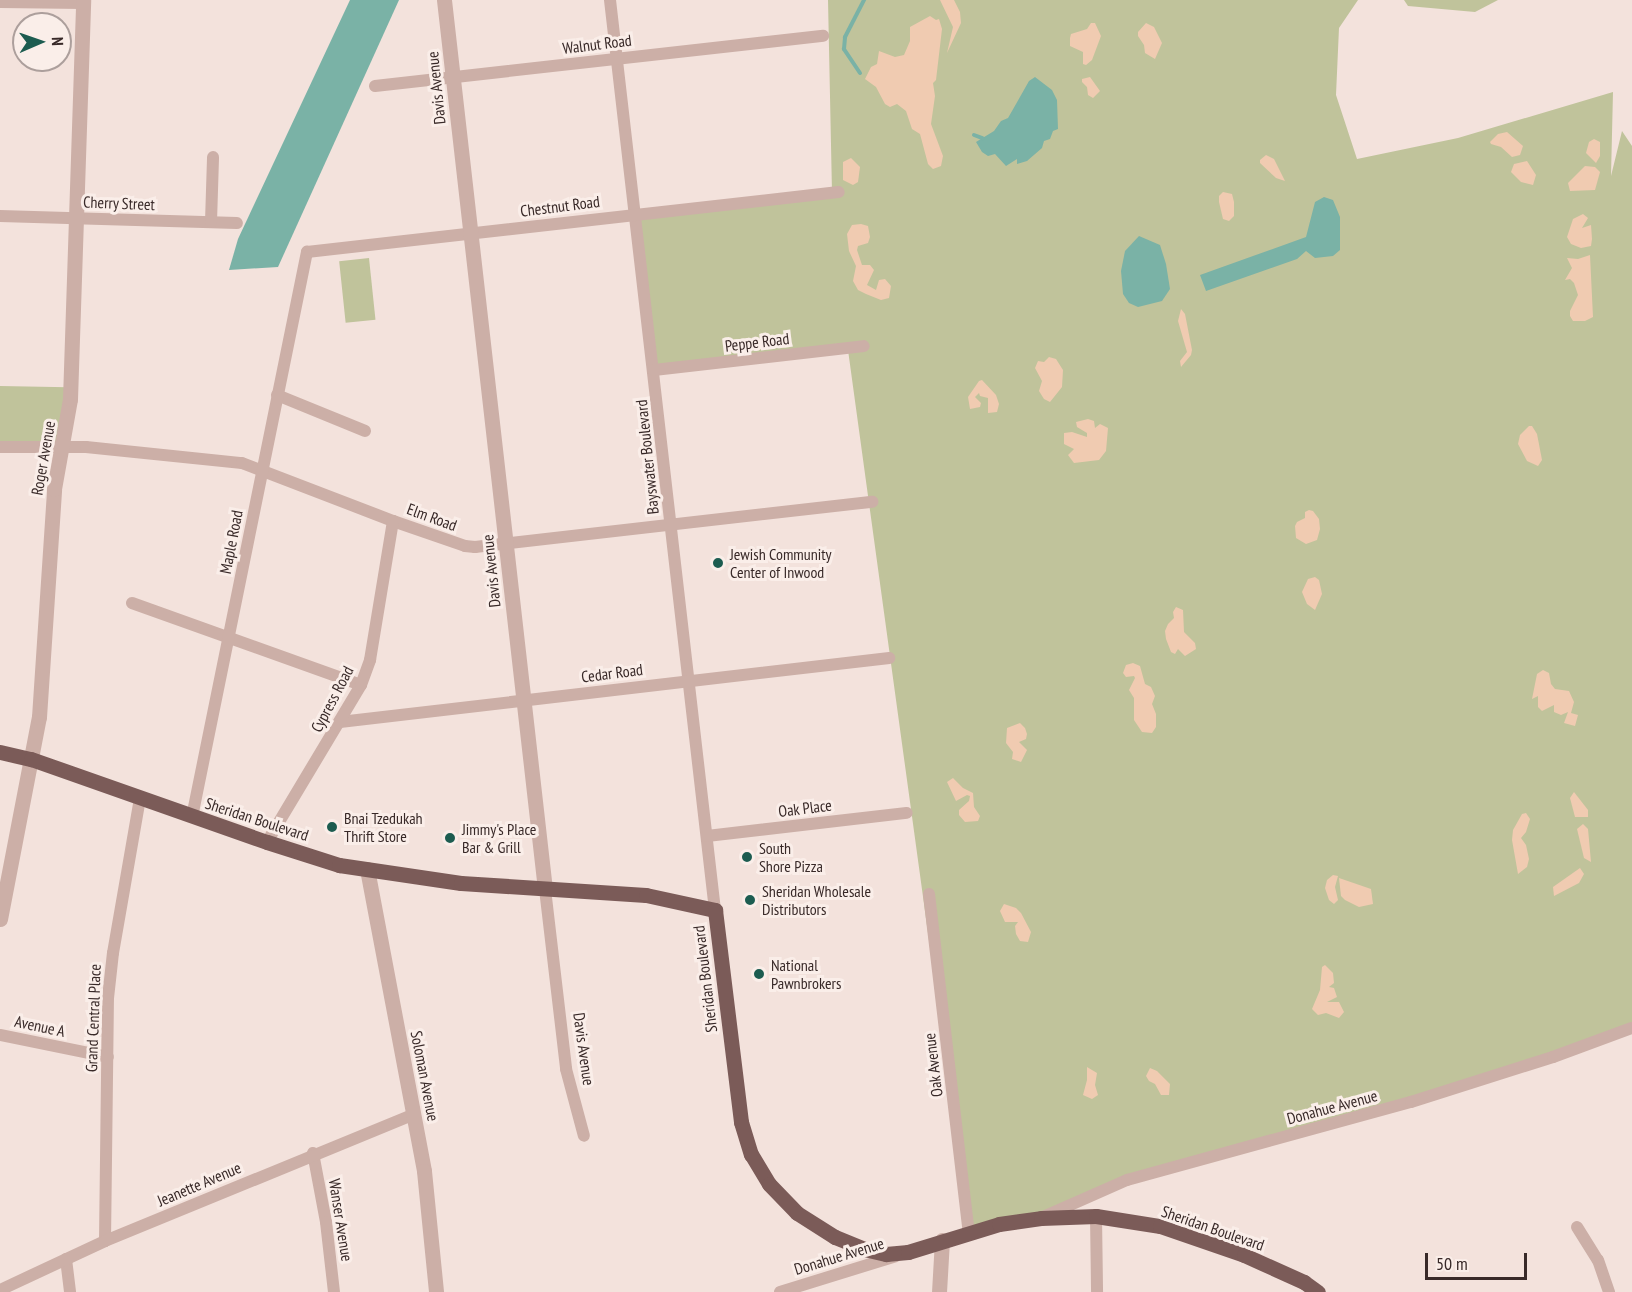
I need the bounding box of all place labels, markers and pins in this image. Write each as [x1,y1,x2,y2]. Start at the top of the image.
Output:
place label: Jewish Community Center of Inwood [730,544,831,582]
marker: Jewish Community Center of Inwood [711,556,725,570]
place label: Bnai Tzedukah Thrift Store [344,808,423,846]
place label: Jimmy's Place Bar & Grill [462,819,536,857]
marker: Bnai Tzedukah Thrift Store [325,820,339,834]
marker: Jimmy's Place Bar & Grill [443,831,457,845]
place label: South Shore Pizza [759,838,823,876]
marker: South Shore Pizza [740,850,754,864]
place label: Sheridan Wholesale Distributors [762,881,871,919]
marker: Sheridan Wholesale Distributors [743,893,757,907]
place label: National Pawnbrokers [771,955,841,993]
marker: National Pawnbrokers [752,967,766,981]

